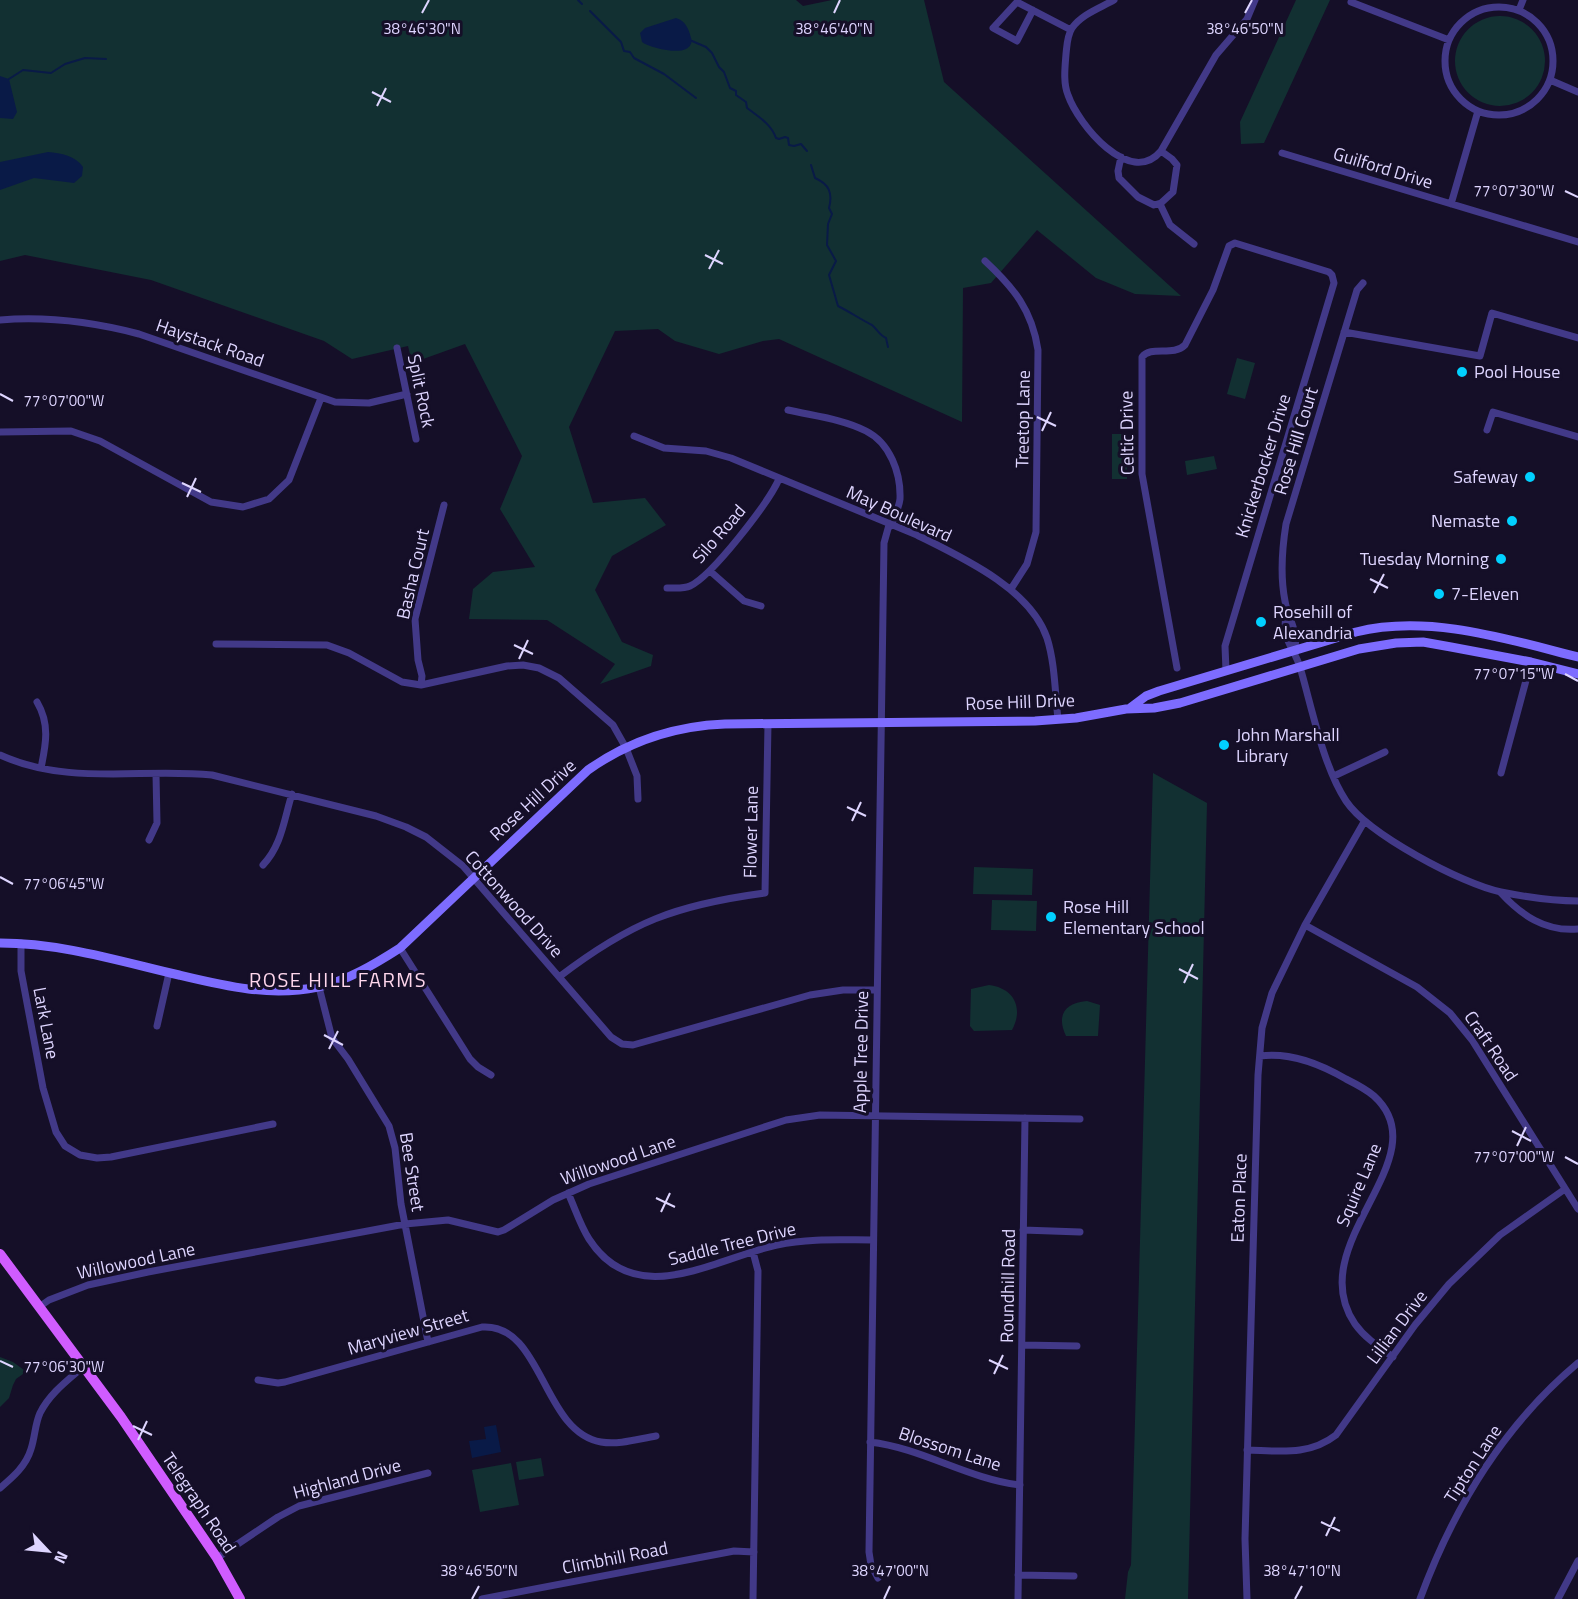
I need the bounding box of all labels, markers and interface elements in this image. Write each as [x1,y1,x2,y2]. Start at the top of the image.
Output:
text: 38°46'30"N [383,17,461,40]
text: 38°46'40"N [795,17,873,40]
text: 38°46'50"N [1206,17,1284,40]
street label: Guilford Drive [1330,140,1436,195]
text: 77°07'30"W [1474,179,1554,202]
street label: Haystack Road [152,311,268,374]
street label: Split Rock [401,352,443,431]
place label: Pool House [1474,358,1560,385]
marker: Pool House [1455,365,1469,379]
street label: Treetop Lane [1008,370,1037,468]
street label: Rose Hill Court [1266,383,1325,498]
text: 77°07'00"W [24,389,104,412]
street label: Celtic Drive [1112,391,1141,475]
street label: Knickerbocker Drive [1228,391,1297,541]
place label: Safeway [1453,463,1518,490]
marker: Safeway [1523,470,1537,484]
street label: May Boulevard [842,478,956,549]
street label: Silo Road [685,498,752,569]
place label: Nemaste [1431,507,1500,534]
marker: Nemaste [1505,514,1519,528]
street label: Basha Court [389,525,436,622]
place label: Tuesday Morning [1360,545,1489,572]
marker: Tuesday Morning [1494,552,1508,566]
place label: 7-Eleven [1451,580,1519,607]
marker: 7-Eleven [1432,587,1446,601]
place label: Rosehill of Alexandria [1273,598,1352,646]
marker: Rosehill of Alexandria [1254,615,1268,629]
text: 77°07'15"W [1474,662,1554,685]
street label: Rose Hill Drive [965,686,1075,717]
place label: John Marshall Library [1236,721,1340,769]
marker: John Marshall Library [1217,738,1231,752]
street label: Rose Hill Drive [483,752,582,847]
street label: Flower Lane [736,786,765,878]
street label: Cottonwood Drive [459,844,570,963]
text: 77°06'45"W [24,872,104,895]
place label: Rose Hill Elementary School [1063,893,1205,941]
marker: Rose Hill Elementary School [1044,910,1058,924]
district label: ROSE HILL FARMS [249,964,427,995]
street label: Lark Lane [26,985,67,1061]
street label: Apple Tree Drive [846,991,875,1113]
street label: Craft Road [1458,1005,1525,1087]
street label: Willowood Lane [557,1127,679,1192]
street label: Bee Street [393,1130,432,1214]
street label: Squire Lane [1329,1139,1388,1231]
text: 77°07'00"W [1474,1145,1554,1168]
street label: Eaton Place [1223,1153,1254,1243]
street label: Saddle Tree Drive [665,1215,798,1272]
street label: Roundhill Road [993,1229,1022,1343]
street label: Willowood Lane [74,1235,197,1286]
street label: Lillian Drive [1360,1284,1434,1370]
street label: Maryview Street [344,1301,472,1362]
text: 77°06'30"W [24,1355,104,1378]
street label: Blossom Lane [895,1419,1005,1478]
street label: Tipton Lane [1437,1419,1508,1508]
street label: Telegraph Road [156,1447,243,1559]
street label: Highland Drive [290,1451,404,1506]
north arrow [18,1521,78,1581]
street label: Climbhill Road [560,1534,670,1581]
text: N [48,1547,75,1568]
text: 38°46'50"N [440,1559,518,1582]
text: 38°47'00"N [851,1559,929,1582]
text: 38°47'10"N [1263,1559,1341,1582]

